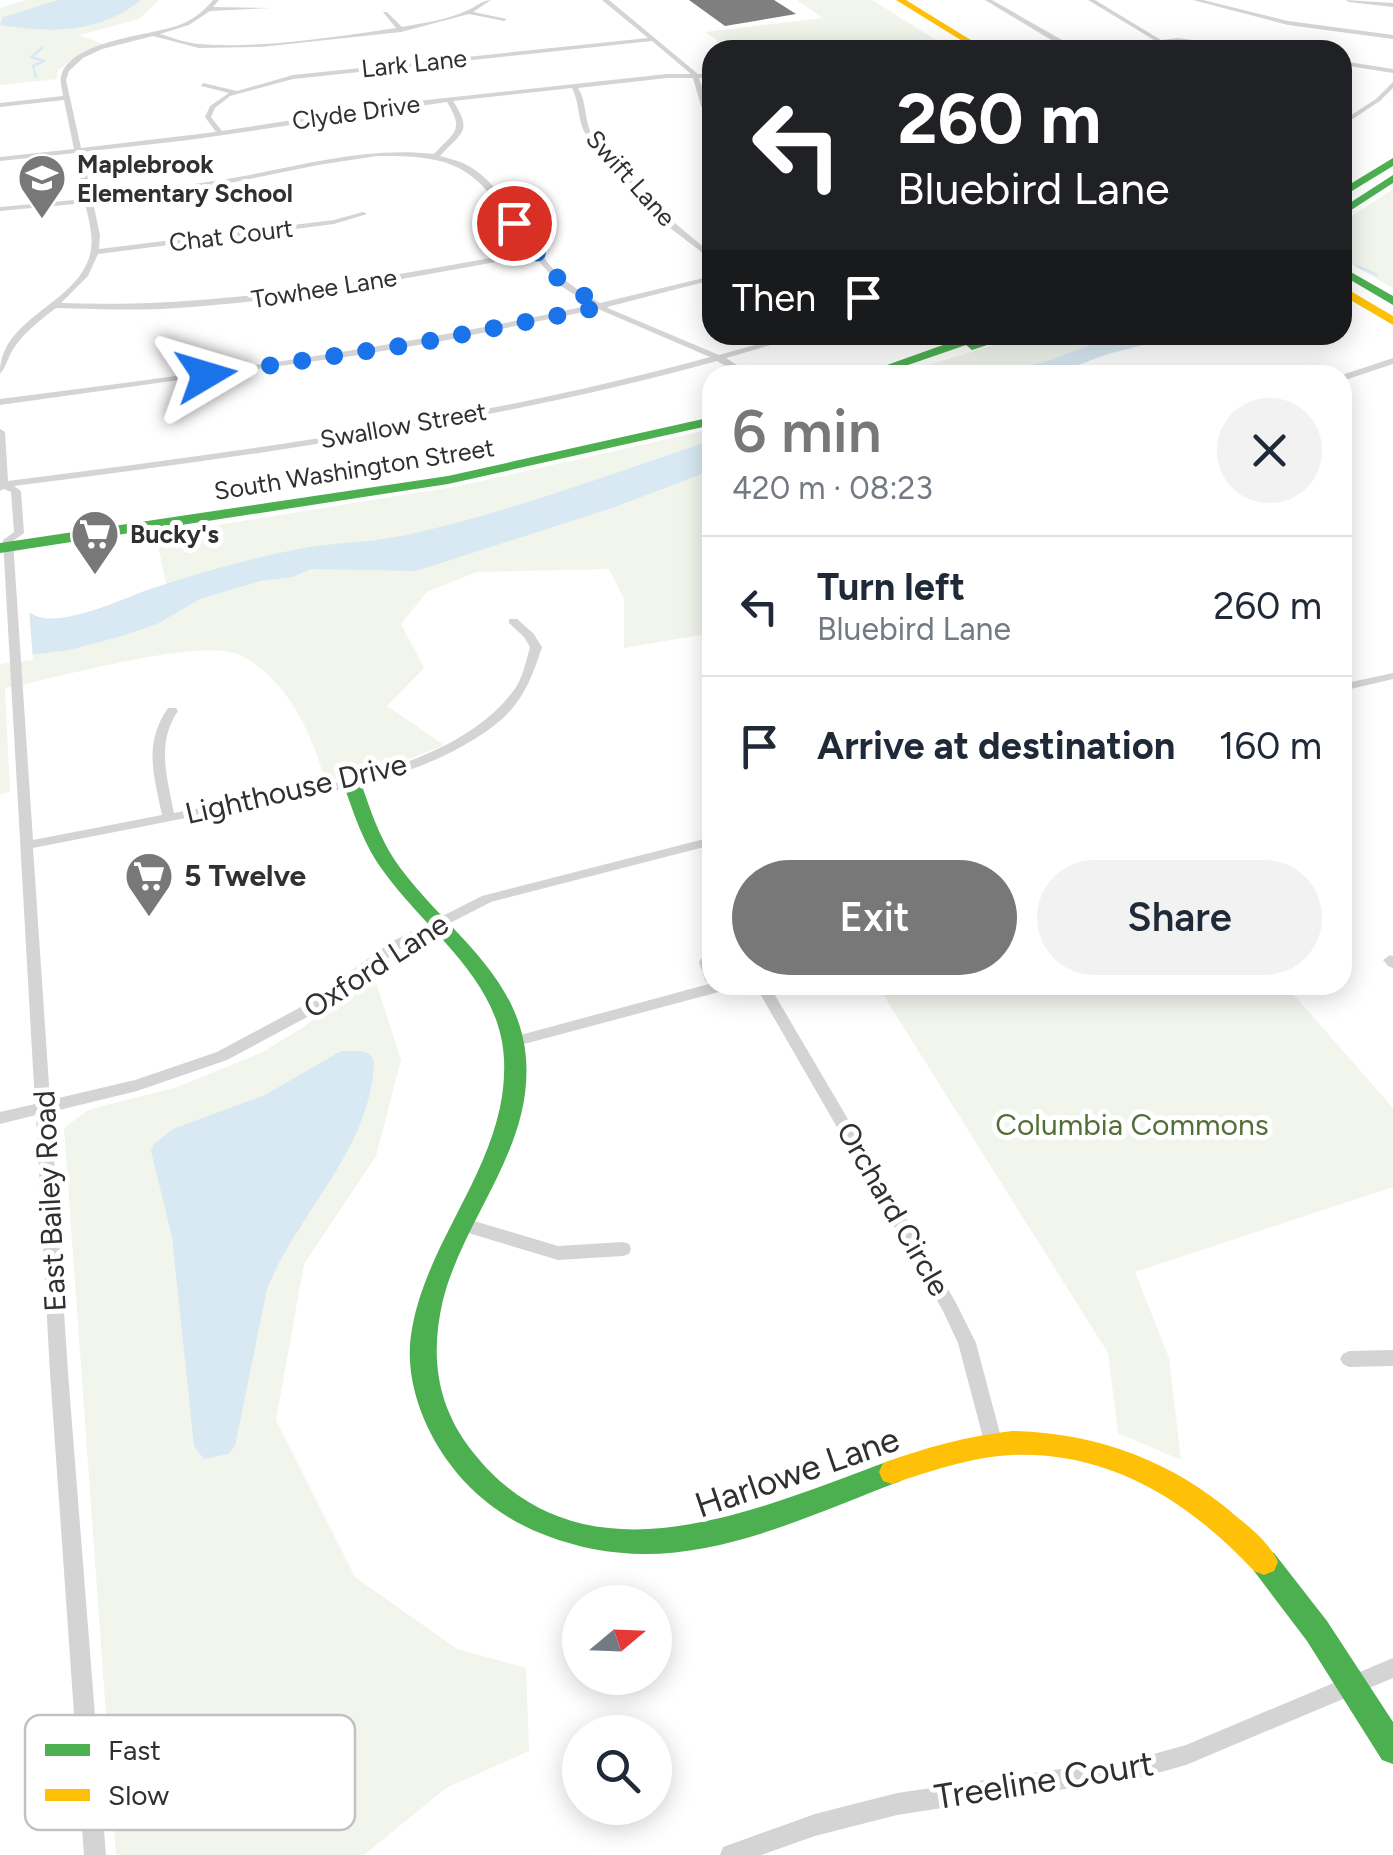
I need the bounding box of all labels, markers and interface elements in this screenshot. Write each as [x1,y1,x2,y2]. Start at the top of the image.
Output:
street label: Lark Lane [360,43,468,83]
text: 260 m [897,76,1101,161]
icon: left [732,80,862,210]
street label: Clyde Drive [290,88,422,136]
street label: Swift Lane [580,124,682,232]
place label: Maplebrook Elementary School [77,149,293,208]
school or university icon: Maplebrook Elementary School [16,152,68,220]
text: Bluebird Lane [897,161,1170,215]
pin [472,181,557,266]
icon: arrive [487,196,542,251]
street label: Chat Court [167,213,295,257]
street label: Towhee Lane [249,262,399,314]
icon: arrive [836,270,891,325]
text: Then [732,275,816,321]
position arrow [154,323,258,427]
text: 6 min [732,395,882,467]
street label: Swallow Street [317,396,489,454]
button: close [1217,398,1322,503]
street label: South Washington Street [212,432,496,506]
text: 420 m · 08:23 [732,469,933,507]
supermarket icon: Bucky's [69,508,121,576]
place label: Bucky's [130,519,219,549]
text: Turn left [817,564,965,610]
icon: left [732,579,787,634]
text: 260 m [1213,583,1322,629]
text: Bluebird Lane [817,610,1011,648]
icon: arrive [732,719,787,774]
text: Arrive at destination [817,723,1175,769]
text: 160 m [1219,723,1322,769]
street label: Lighthouse Drive [181,745,410,832]
supermarket icon: 5 Twelve [123,850,175,918]
place label: 5 Twelve [184,857,307,894]
button: Exit [732,860,1017,975]
button: Share [1037,860,1322,975]
street label: Oxford Lane [296,905,455,1026]
street label: East Bailey Road [25,1090,74,1312]
park label: Columbia Commons [995,1106,1269,1143]
street label: Orchard Circle [829,1115,958,1302]
street label: Harlowe Lane [689,1417,905,1527]
north arrow [562,1585,672,1695]
map controls [562,1585,672,1825]
legend [25,1715,355,1830]
button: search [562,1715,672,1825]
text: Fast [108,1733,161,1767]
street label: Treeline Court [932,1742,1156,1818]
text: Slow [108,1778,169,1812]

